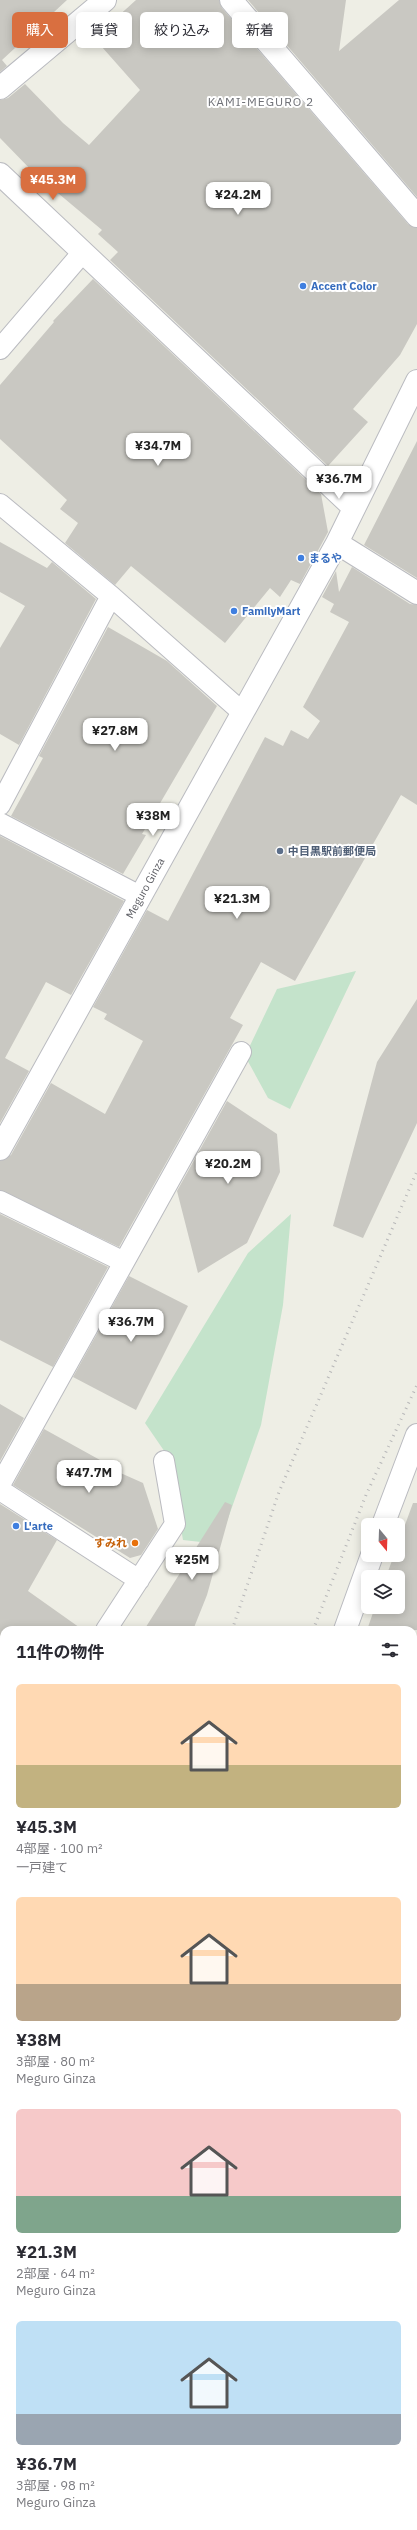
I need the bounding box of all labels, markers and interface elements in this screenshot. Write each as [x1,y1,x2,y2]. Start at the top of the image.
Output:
chip: 購入 [12,12,68,48]
chip: 賃貸 [76,12,132,48]
chip: 絞り込み [140,12,224,48]
chip: 新着 [232,12,288,48]
district label: KAMI-MEGURO 2 [208,94,314,109]
pin: ¥45.3M [20,167,86,201]
text: ¥45.3M [30,171,76,188]
pin: ¥24.2M [205,182,271,216]
text: ¥24.2M [215,186,261,203]
place label: Accent Color [311,279,377,293]
marker: Accent Color [298,281,308,291]
pin: ¥34.7M [125,433,191,467]
text: ¥34.7M [135,437,181,454]
pin: ¥36.7M [306,466,372,500]
text: ¥36.7M [316,470,362,487]
place label: まるや [309,551,342,565]
marker: まるや [296,553,306,563]
place label: FamilyMart [242,604,300,618]
marker: FamilyMart [229,606,239,616]
pin: ¥27.8M [82,718,148,752]
text: ¥27.8M [92,722,138,739]
pin: ¥38M [129,803,177,837]
text: ¥38M [136,807,170,824]
place label: 中目黒駅前郵便局 [288,844,376,858]
marker: 中目黒駅前郵便局 [275,846,285,856]
street label: Meguro Ginza [123,855,168,921]
pin: ¥21.3M [204,886,270,920]
text: ¥21.3M [214,890,260,907]
pin: ¥20.2M [195,1151,261,1185]
text: ¥20.2M [205,1155,251,1172]
pin: ¥36.7M [98,1309,164,1343]
text: ¥36.7M [108,1313,154,1330]
pin: ¥47.7M [56,1460,122,1494]
text: ¥47.7M [66,1464,112,1481]
north arrow [361,1518,405,1562]
map controls [361,1518,405,1614]
place label: L'arte [24,1519,53,1533]
marker: L'arte [11,1521,21,1531]
place label: すみれ [94,1536,127,1550]
marker: すみれ [130,1538,140,1548]
pin: ¥25M [168,1547,216,1581]
text: ¥25M [175,1551,209,1568]
button: layers [361,1570,405,1614]
icon: filters [379,1639,401,1661]
text: 11件の物件 [16,1641,104,1663]
icon: home [173,1710,245,1782]
text: ¥45.3M [16,1816,77,1838]
text: 4部屋 · 100 m² [16,1840,103,1857]
text: 一戸建て [16,1859,68,1876]
icon: home [173,1923,245,1995]
text: ¥38M [16,2029,61,2051]
text: 3部屋 · 80 m² [16,2053,95,2070]
text: Meguro Ginza [16,2070,96,2087]
icon: home [173,2135,245,2207]
text: ¥21.3M [16,2241,77,2263]
text: 2部屋 · 64 m² [16,2265,95,2282]
text: Meguro Ginza [16,2282,96,2299]
icon: home [173,2347,245,2419]
text: ¥36.7M [16,2453,77,2475]
text: 3部屋 · 98 m² [16,2477,95,2494]
text: Meguro Ginza [16,2494,96,2511]

